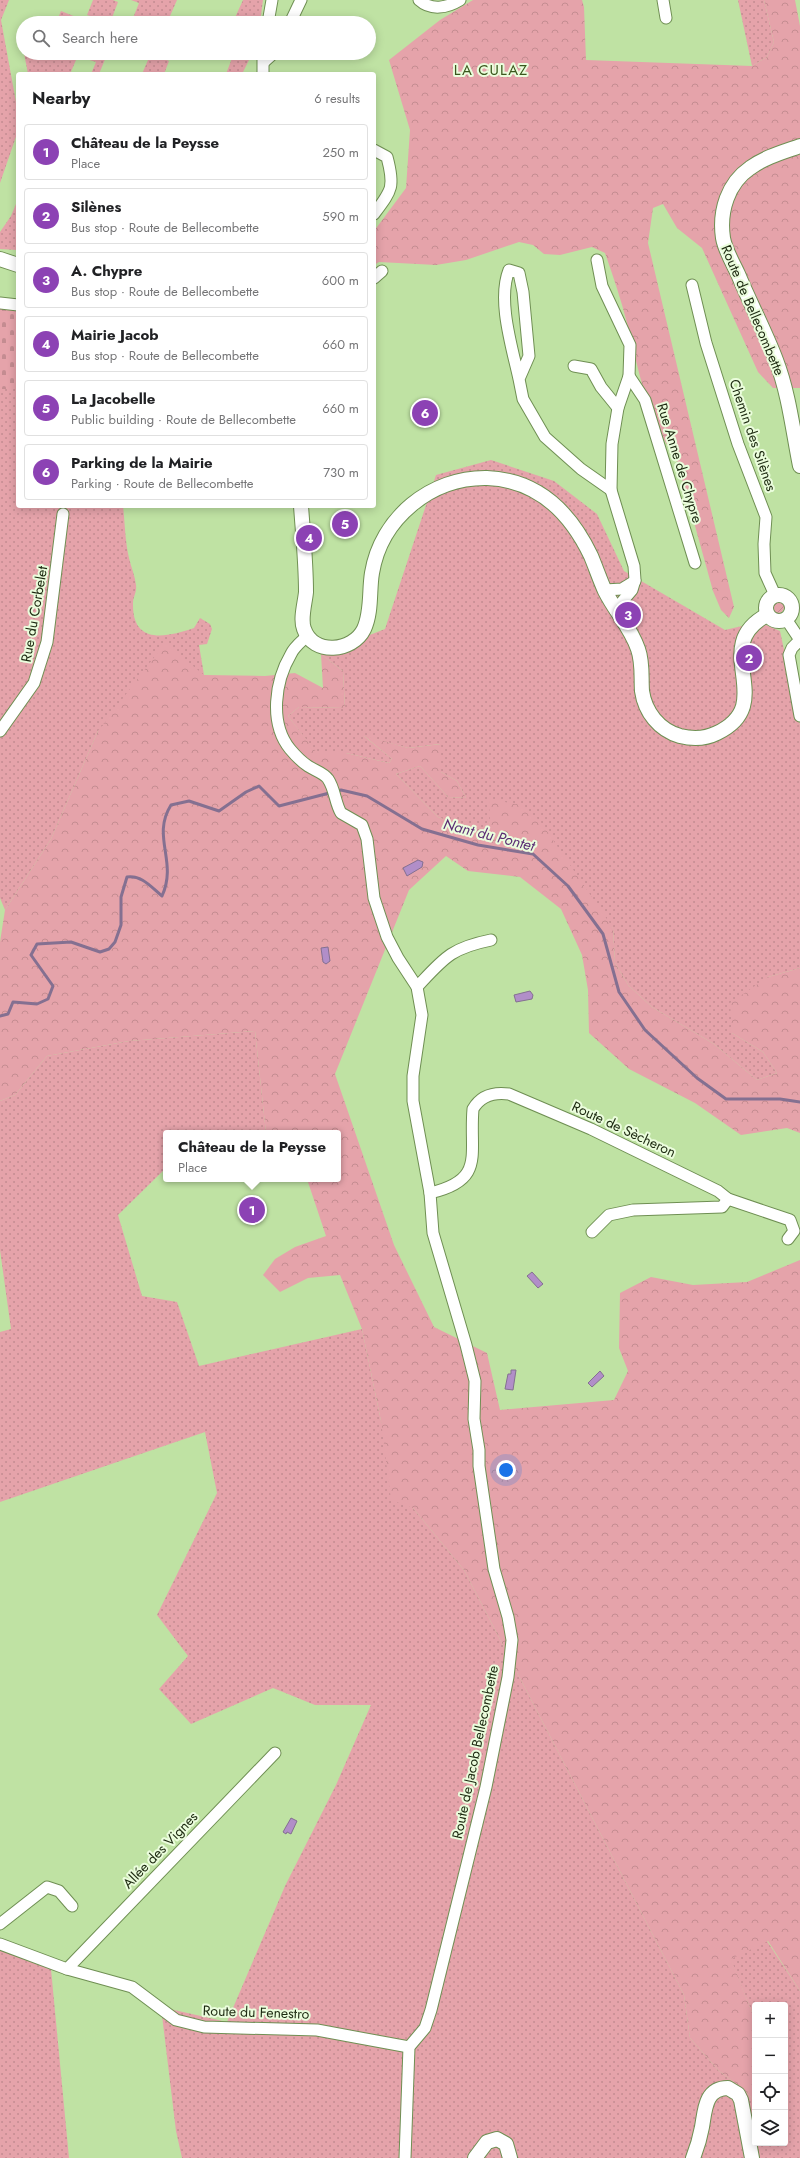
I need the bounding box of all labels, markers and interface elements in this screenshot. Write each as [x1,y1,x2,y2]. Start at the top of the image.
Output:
search box [16,16,376,60]
icon: search [30,27,52,49]
text: Search here [62,27,138,49]
district label: LA CULAZ [454,59,528,81]
text: Nearby [32,86,90,110]
text: 6 results [314,89,360,108]
text: Château de la Peysse [71,132,219,154]
text: 1 [43,143,49,162]
text: 250 m [322,143,359,162]
text: Place [71,154,100,173]
text: Silènes [71,196,121,218]
text: 2 [42,207,50,226]
text: 590 m [322,207,359,226]
text: Bus stop · Route de Bellecombette [71,218,259,237]
street label: Route de Bellecombette [716,242,790,378]
text: A. Chypre [71,260,142,282]
text: 3 [42,271,50,290]
text: 600 m [322,271,359,290]
text: Bus stop · Route de Bellecombette [71,282,259,301]
text: Mairie Jacob [71,324,159,346]
text: 4 [41,335,51,354]
text: 660 m [322,335,359,354]
text: Bus stop · Route de Bellecombette [71,346,259,365]
street label: Chemin des Silènes [724,376,782,494]
text: La Jacobelle [71,388,155,410]
pin: 6 [412,398,438,428]
text: 5 [42,399,50,418]
text: 660 m [322,399,359,418]
street label: Rue Anne de Chypre [652,401,708,525]
text: Public building · Route de Bellecombette [71,410,296,429]
text: Parking de la Mairie [71,452,213,474]
text: 6 [42,463,50,482]
text: 730 m [323,463,359,482]
text: Parking · Route de Bellecombette [71,474,254,493]
pin: 5 [332,509,358,539]
pin: 4 [296,523,322,553]
street label: Rue du Corbelet [16,564,52,664]
pin: 3 [615,600,641,630]
pin: 2 [736,643,762,673]
water label: Nant du Pontet [441,813,538,857]
street label: Route de Sècheron [569,1096,679,1162]
popup [163,1130,341,1182]
text: Château de la Peysse [178,1136,326,1158]
text: Place [178,1158,207,1177]
pin: 1 [239,1195,265,1225]
your location [496,1460,516,1480]
street label: Route de Jacob Bellecombette [447,1664,503,1840]
street label: Allée des Vignes [118,1807,202,1893]
street label: Route du Fenestro [202,2000,310,2024]
map controls [752,2002,788,2146]
button: + [752,2002,788,2038]
button: − [752,2038,788,2074]
button: locate [752,2074,788,2110]
button: layers [752,2110,788,2146]

